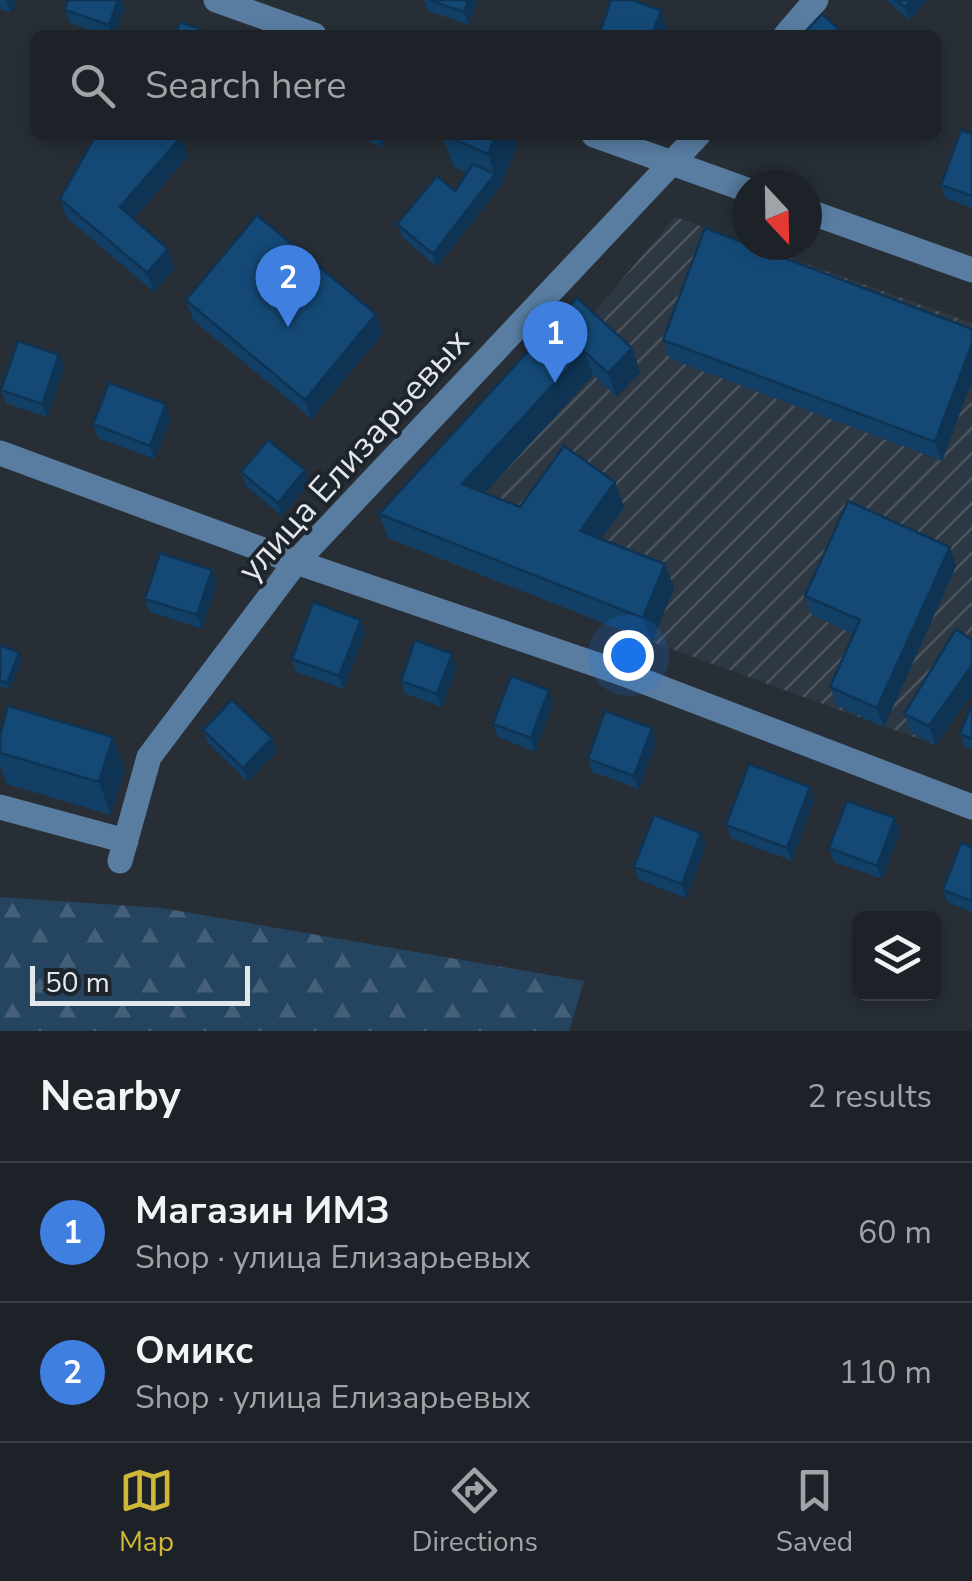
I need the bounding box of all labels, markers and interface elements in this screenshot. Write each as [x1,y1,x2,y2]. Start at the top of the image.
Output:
search box [30,30,942,140]
icon: search [65,58,120,113]
text: Search here [145,60,346,111]
north arrow [732,170,822,260]
pin: 2 [256,245,320,327]
pin: 1 [522,300,588,383]
street label: улица Елизарьевых [227,318,480,592]
your location [603,630,654,681]
map controls [852,911,942,1001]
button: layers [852,911,942,1001]
scale bar [30,961,250,1006]
text: 50 m [45,964,110,1002]
text: Nearby [40,1068,181,1125]
text: 2 results [807,1075,932,1118]
text: Магазин ИМЗ [135,1185,390,1236]
text: 1 [63,1211,82,1254]
text: 60 m [858,1211,932,1254]
text: Shop · улица Елизарьевых [135,1236,531,1279]
text: Омикс [135,1325,254,1376]
text: 2 [63,1351,82,1394]
text: 110 m [839,1351,932,1394]
text: Shop · улица Елизарьевых [135,1376,531,1419]
tab: Map [119,1463,174,1561]
tab: Directions [412,1463,538,1561]
tab: Saved [776,1463,853,1561]

